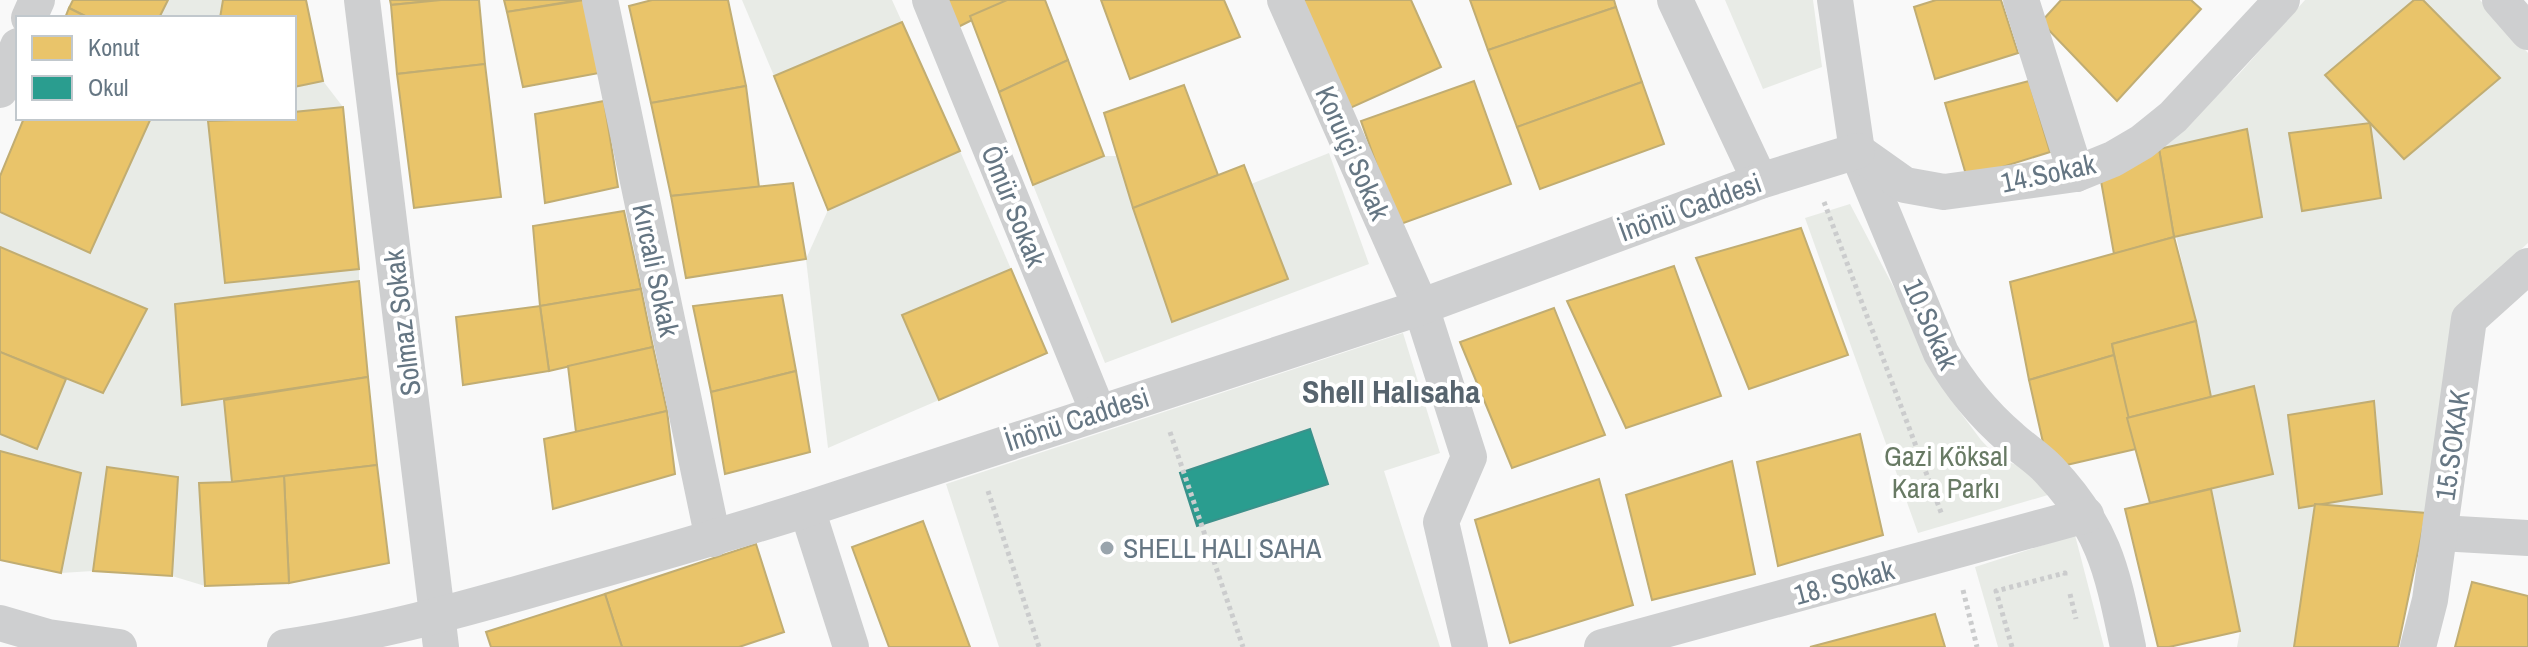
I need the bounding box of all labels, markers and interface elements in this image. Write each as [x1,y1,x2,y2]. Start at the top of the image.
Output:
legend [16,16,296,120]
text: Konut [88,31,140,63]
text: Okul [88,71,128,103]
street label: Koruiçi Sokak [1307,80,1400,226]
street label: Ömür Sokak [972,140,1056,273]
street label: 14.Sokak [1997,144,2099,202]
street label: İnönü Caddesi [1613,164,1767,250]
street label: Kırcali Sokak [623,200,689,341]
street label: Solmaz Sokak [374,247,430,398]
street label: 10.Sokak [1894,273,1968,376]
district label: Shell Halısaha [1302,370,1480,413]
street label: İnönü Caddesi [1000,378,1154,460]
street label: 15.SOKAK [2425,387,2479,503]
park label: Gazi Köksal Kara Parkı [1884,437,2008,507]
place label: SHELL HALI SAHA [1123,529,1322,567]
marker: SHELL HALI SAHA [1098,539,1116,557]
street label: 18. Sokak [1790,550,1899,614]

